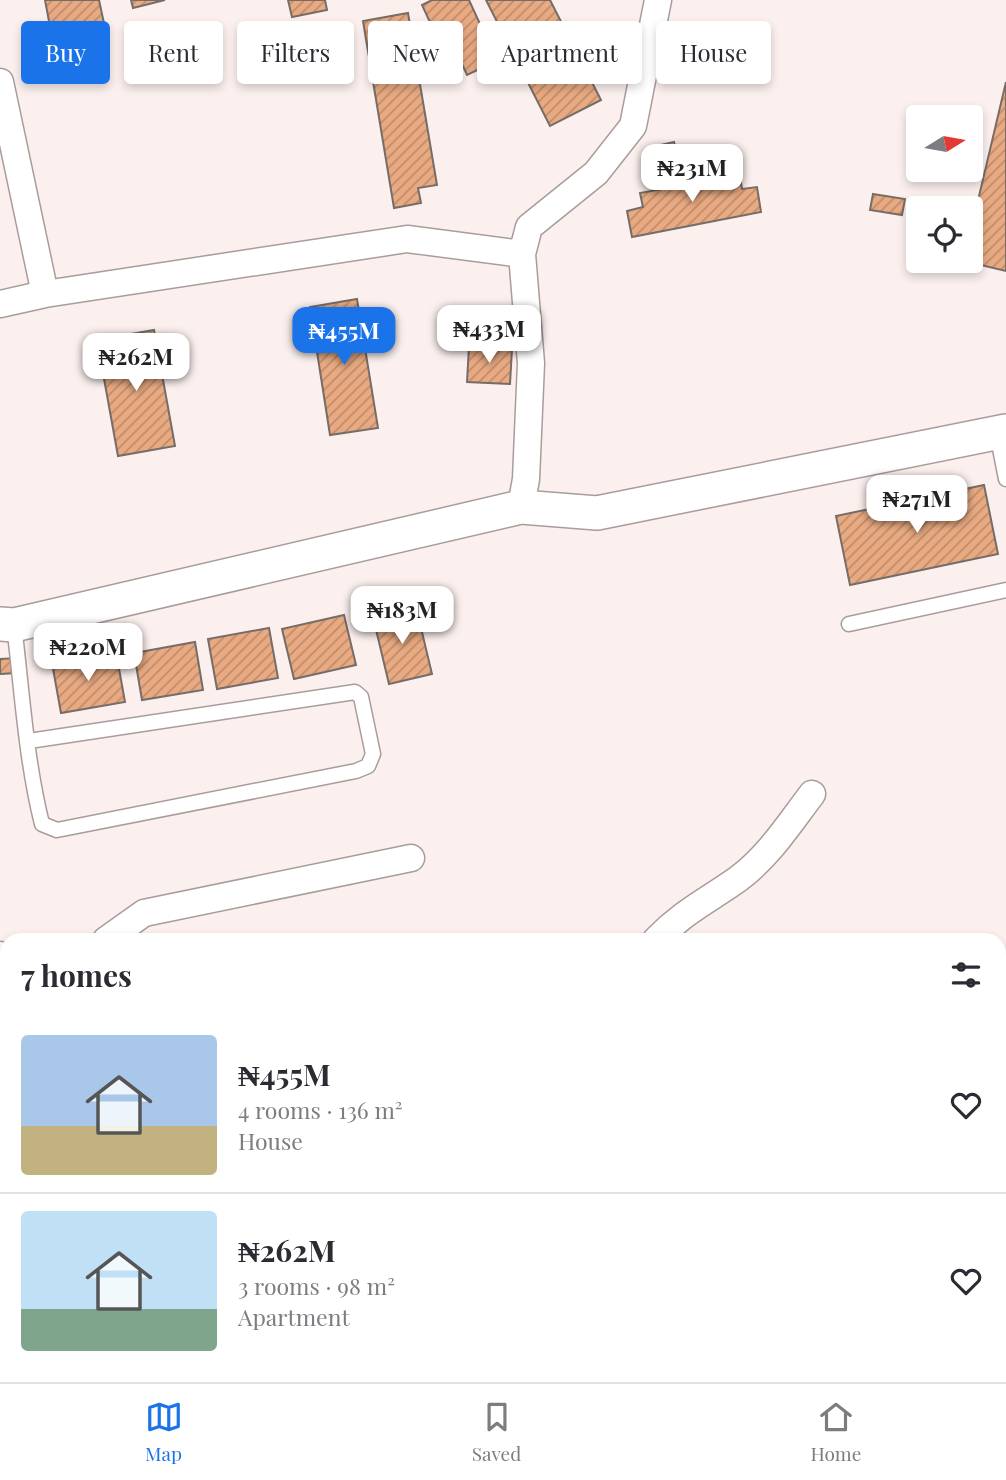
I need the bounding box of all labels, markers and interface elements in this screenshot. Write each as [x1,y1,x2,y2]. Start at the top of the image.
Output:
chip: Buy [21,21,110,84]
chip: Rent [124,21,223,84]
chip: Filters [237,21,354,84]
chip: New [368,21,463,84]
chip: Apartment [477,21,642,84]
chip: House [656,21,771,84]
north arrow [906,105,984,182]
map controls [906,105,983,273]
pin: ₦231M [643,144,741,204]
text: ₦231M [657,151,727,182]
button: locate [906,196,983,273]
pin: ₦433M [440,306,538,365]
pin: ₦455M [295,308,393,367]
text: ₦433M [453,312,525,343]
text: ₦455M [308,314,380,345]
pin: ₦262M [87,334,185,393]
text: ₦262M [99,340,173,371]
pin: ₦271M [868,476,966,535]
text: ₦271M [882,482,952,513]
pin: ₦183M [353,586,451,646]
text: ₦183M [367,593,437,624]
pin: ₦220M [39,624,137,683]
text: ₦220M [50,630,126,661]
text: 7 homes [21,955,132,995]
icon: filters [947,956,985,994]
text: ₦455M [238,1054,331,1094]
icon: home [77,1063,161,1147]
icon: heart [947,1086,985,1124]
text: 4 rooms · 136 m² [238,1094,403,1125]
text: House [238,1125,303,1156]
text: ₦262M [238,1230,336,1270]
icon: home [77,1239,161,1323]
icon: heart [947,1262,985,1300]
text: 3 rooms · 98 m² [238,1270,395,1301]
text: Apartment [238,1301,350,1332]
tab: Map [145,1398,183,1466]
tab: Saved [472,1398,521,1466]
tab: Home [810,1398,861,1466]

